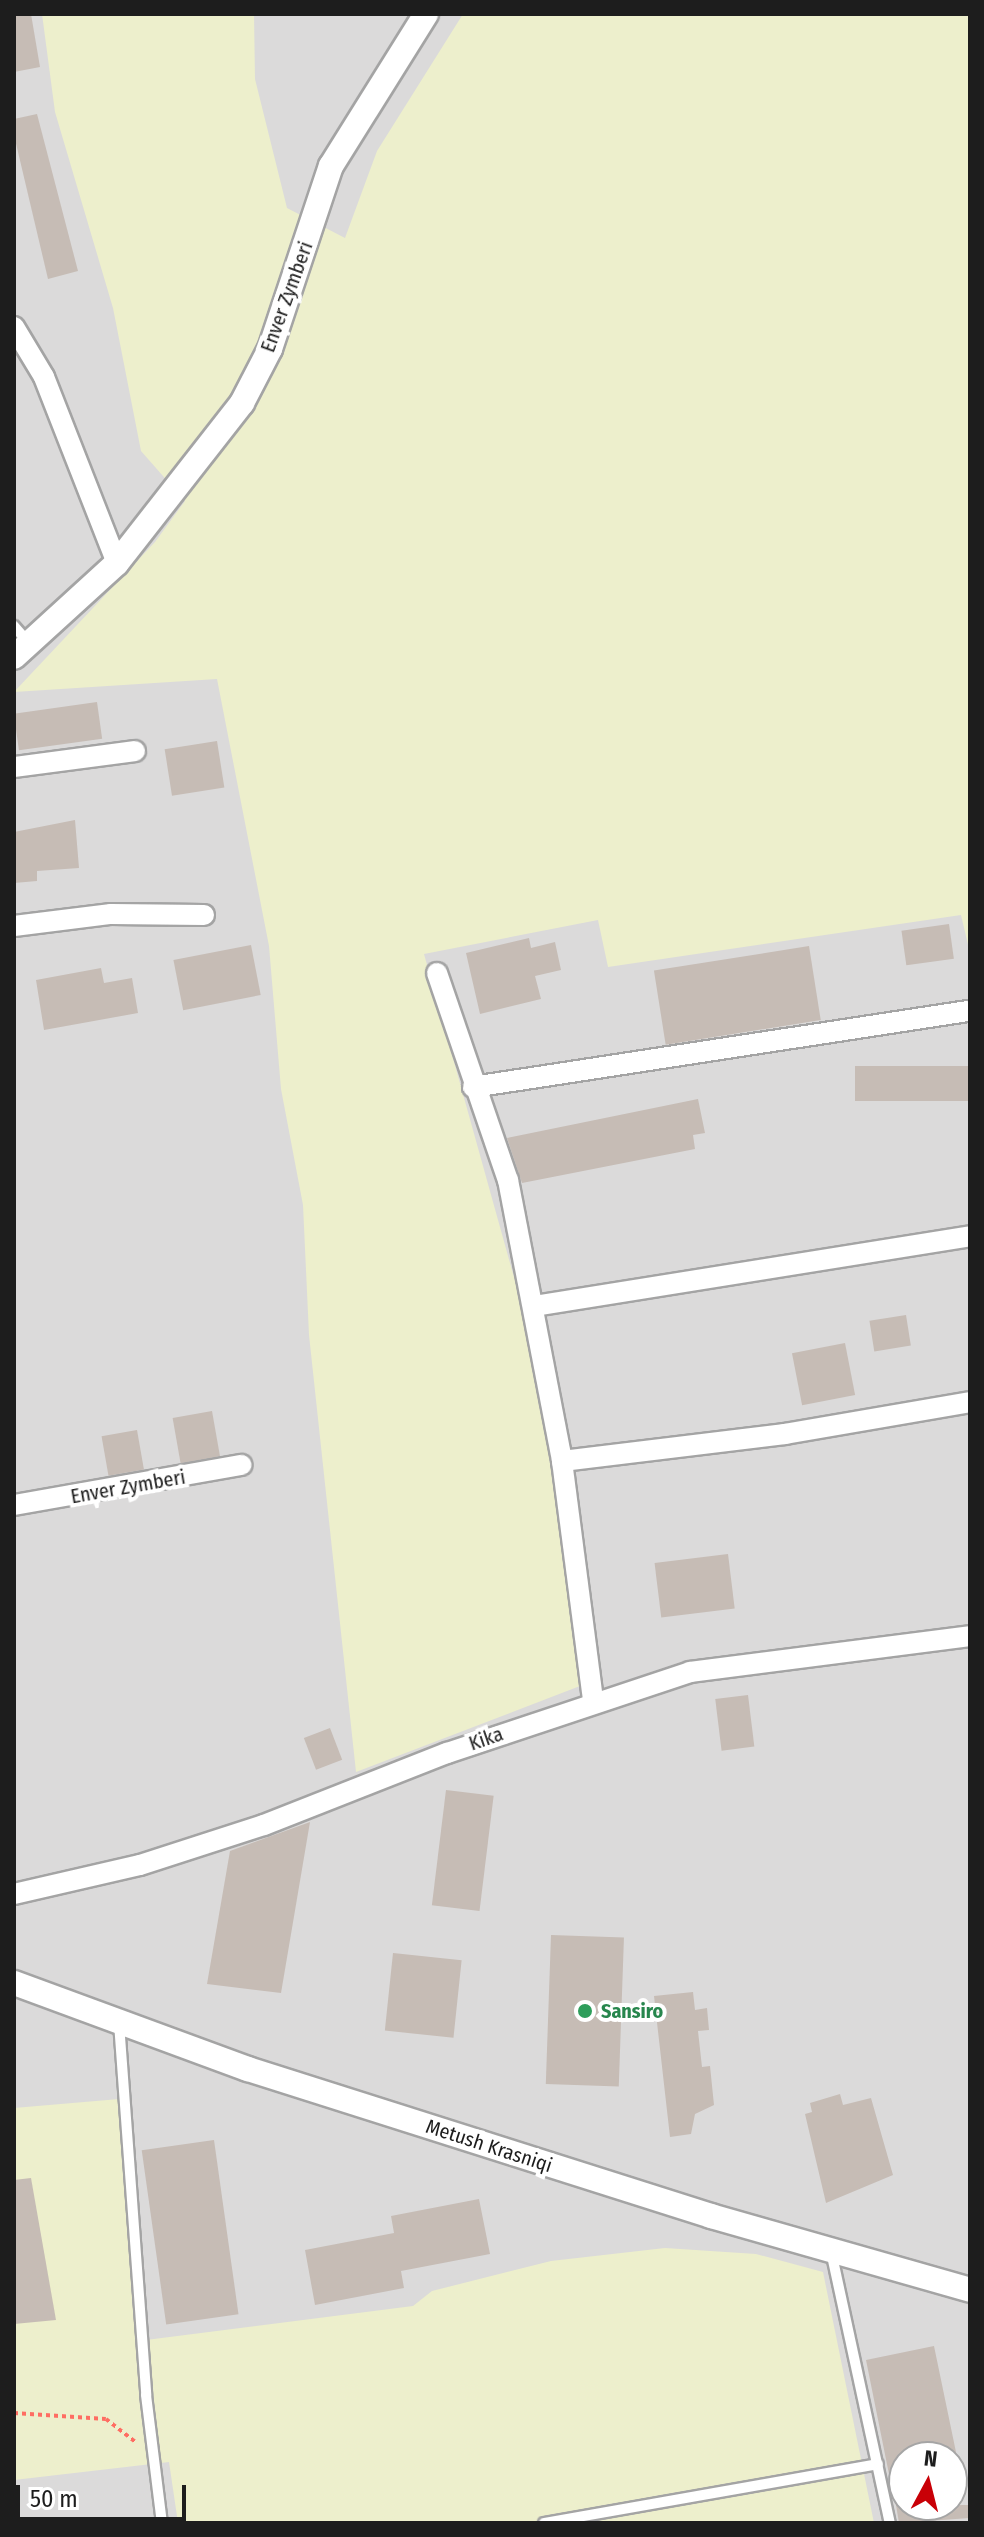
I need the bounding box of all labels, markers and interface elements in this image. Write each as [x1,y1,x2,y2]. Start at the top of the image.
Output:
street label: Enver Zymberi [256,238,318,356]
street label: Enver Zymberi [69,1465,187,1509]
street label: Kika [466,1722,506,1756]
place label: Sansiro [601,1999,663,2023]
marker: Sansiro [576,2002,594,2020]
street label: Metush Krasniqi [423,2114,555,2178]
north arrow [888,2441,968,2521]
text: N [923,2444,939,2473]
scale bar [20,2469,190,2519]
text: 50 m [30,2485,78,2513]

